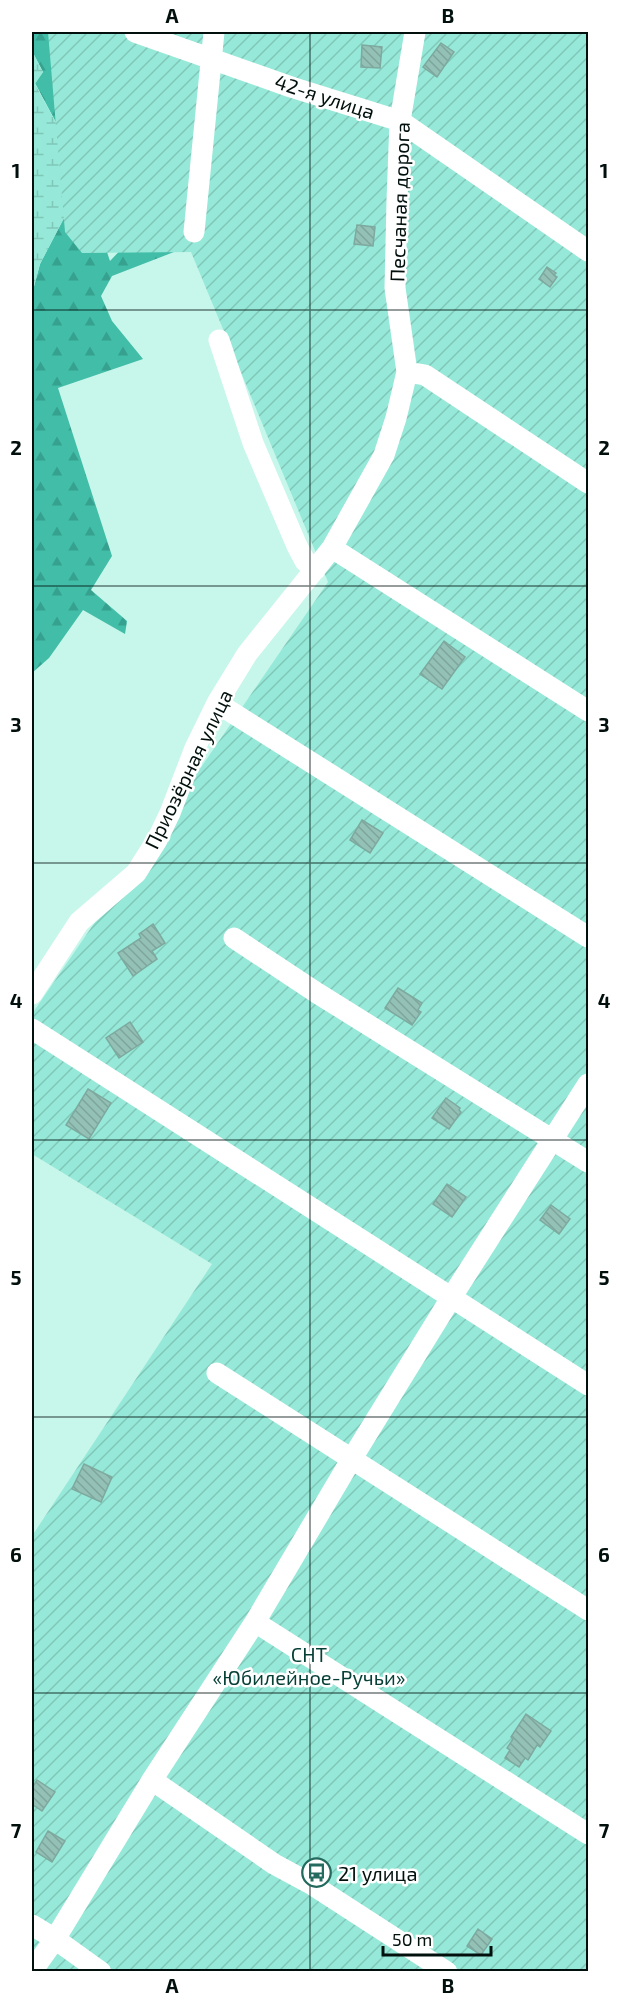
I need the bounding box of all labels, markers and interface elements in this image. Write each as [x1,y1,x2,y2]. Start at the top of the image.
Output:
text: A [165,3,179,27]
text: B [442,3,454,27]
street label: 42-я улица [272,69,378,124]
street label: Песчаная дорога [384,122,414,282]
text: 1 [12,158,20,182]
text: 1 [600,158,608,182]
text: 2 [10,435,22,459]
text: 2 [598,435,610,459]
street label: Приозёрная улица [139,685,238,853]
text: 3 [10,712,22,736]
text: 3 [598,712,610,736]
text: 4 [10,988,23,1012]
text: 4 [598,988,611,1012]
text: 5 [10,1265,22,1289]
text: 5 [598,1265,610,1289]
text: 6 [10,1542,22,1566]
text: 6 [598,1542,610,1566]
park label: СНТ «Юбилейное-Ручьи» [213,1642,405,1690]
text: 7 [11,1818,22,1842]
text: 7 [599,1818,610,1842]
bus stop icon: 21 улица [301,1857,333,1889]
place label: 21 улица [338,1861,418,1886]
scale bar [383,1919,491,1957]
text: 50 m [392,1928,432,1950]
text: A [165,1973,179,1997]
text: B [442,1973,454,1997]

